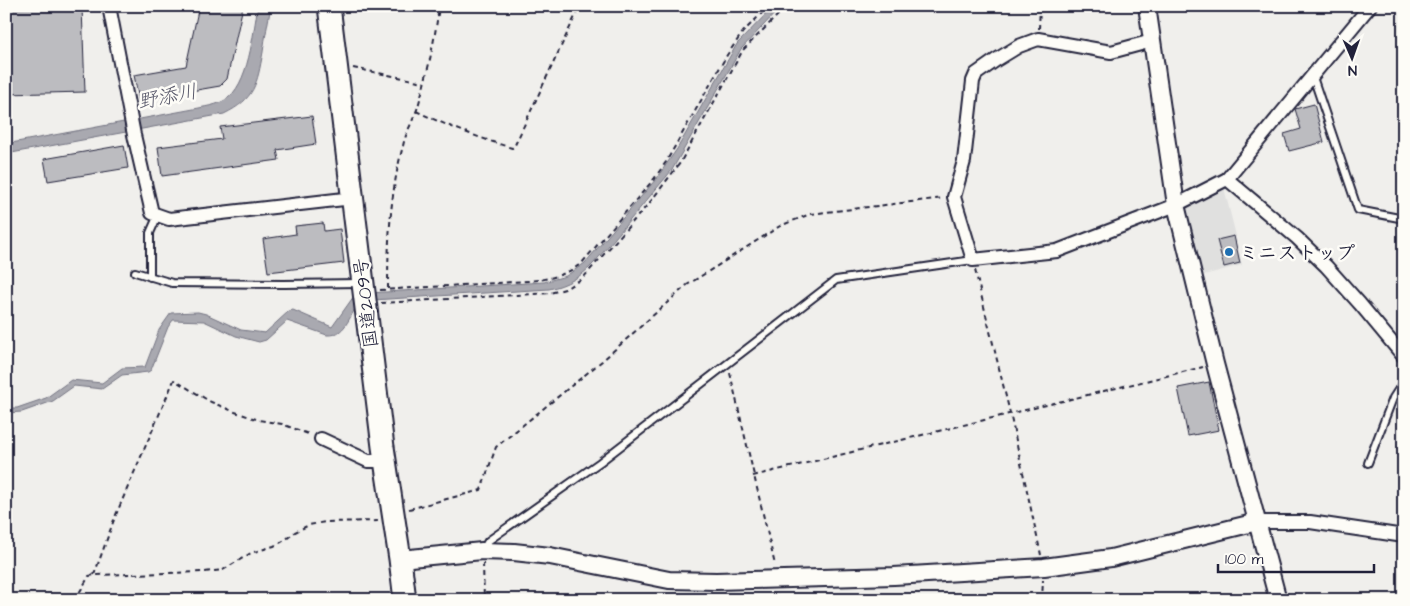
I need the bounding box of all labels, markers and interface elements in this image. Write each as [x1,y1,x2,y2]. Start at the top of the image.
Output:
north arrow [1328,32,1378,82]
text: N [1347,60,1357,80]
water label: 野添川 [135,78,199,116]
place label: ミニストップ [1239,240,1355,267]
marker: ミニストップ [1223,246,1235,258]
street label: 国道209号 [348,256,385,349]
scale bar [1218,541,1374,573]
text: 100 m [1225,549,1264,570]

